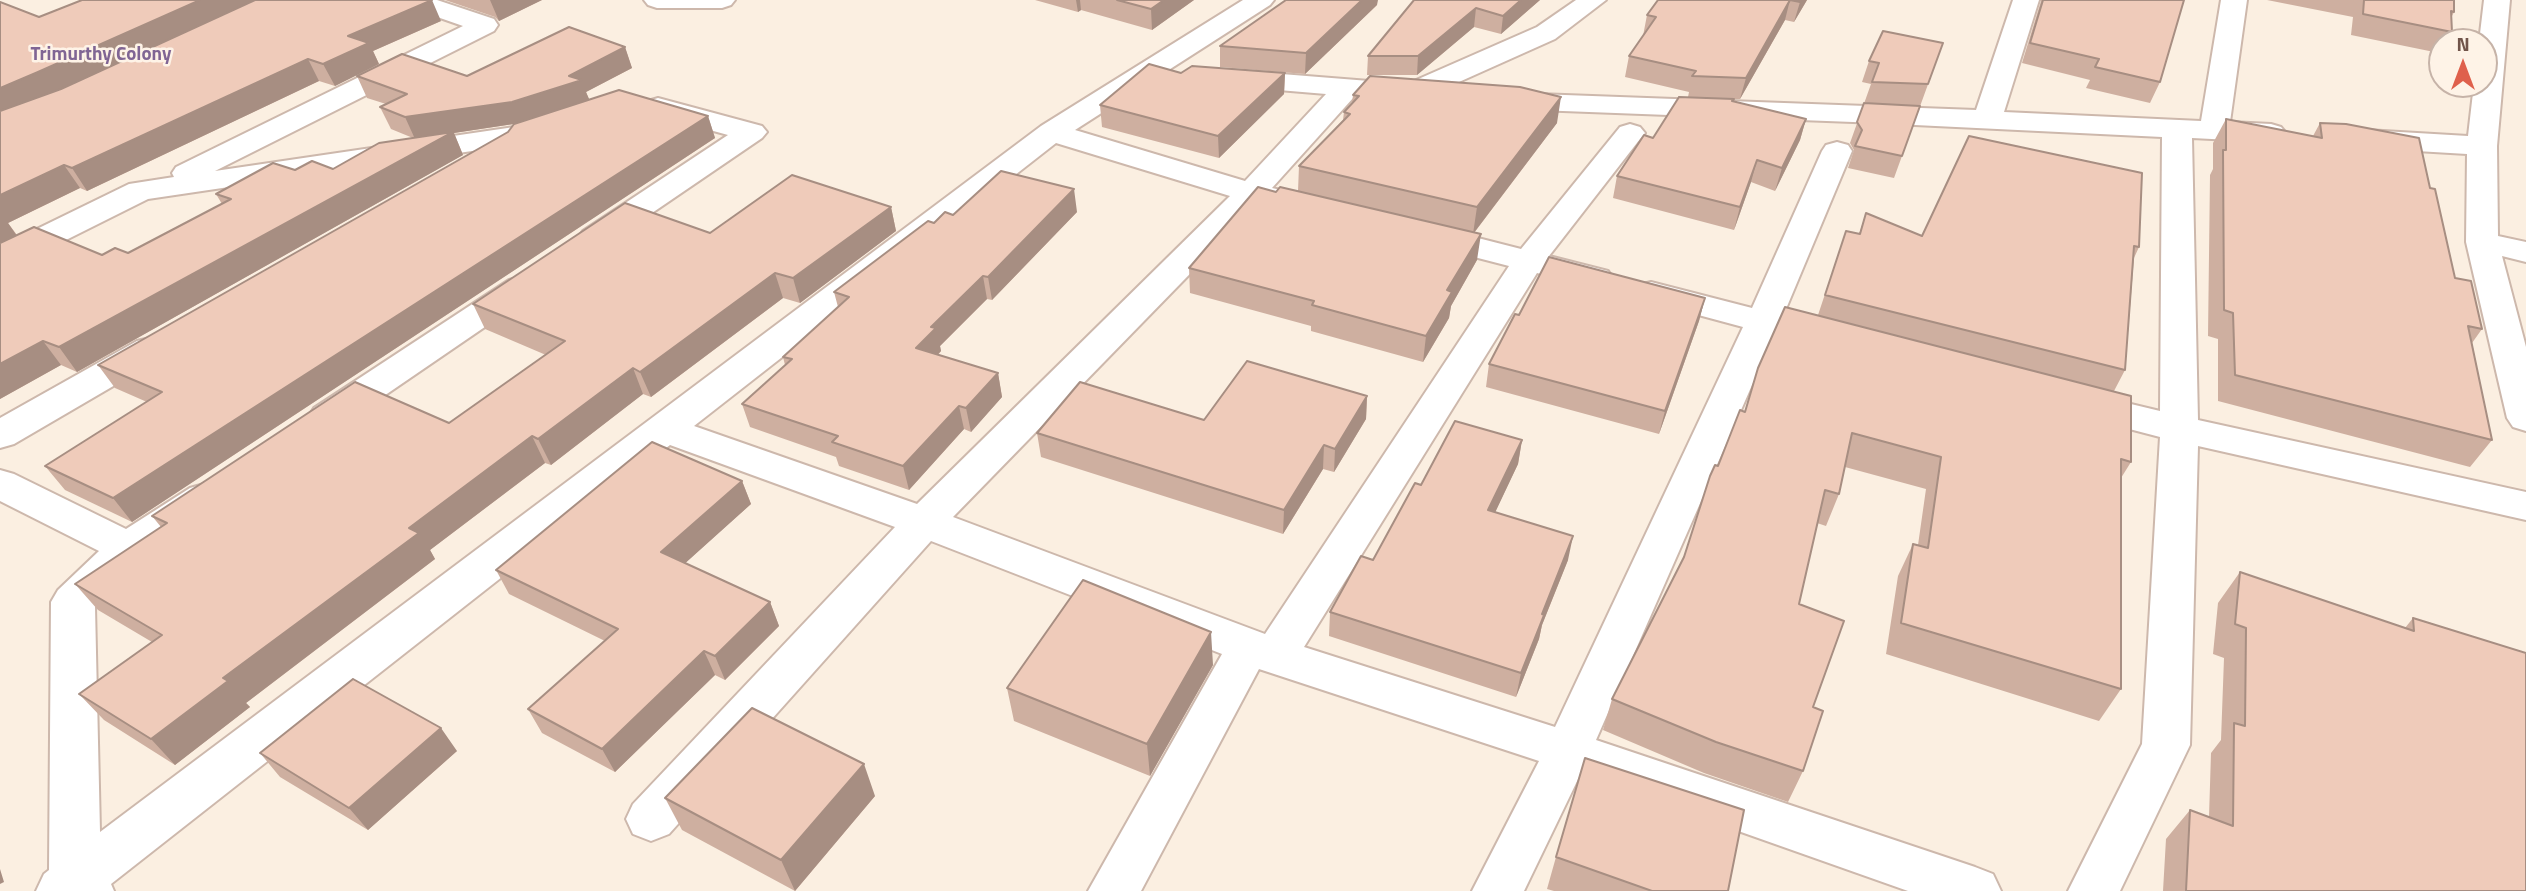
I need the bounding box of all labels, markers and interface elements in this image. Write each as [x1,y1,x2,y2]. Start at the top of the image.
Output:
north arrow [2428,28,2498,98]
text: N [2456,29,2470,58]
district label: Trimurthy Colony [31,44,171,66]

